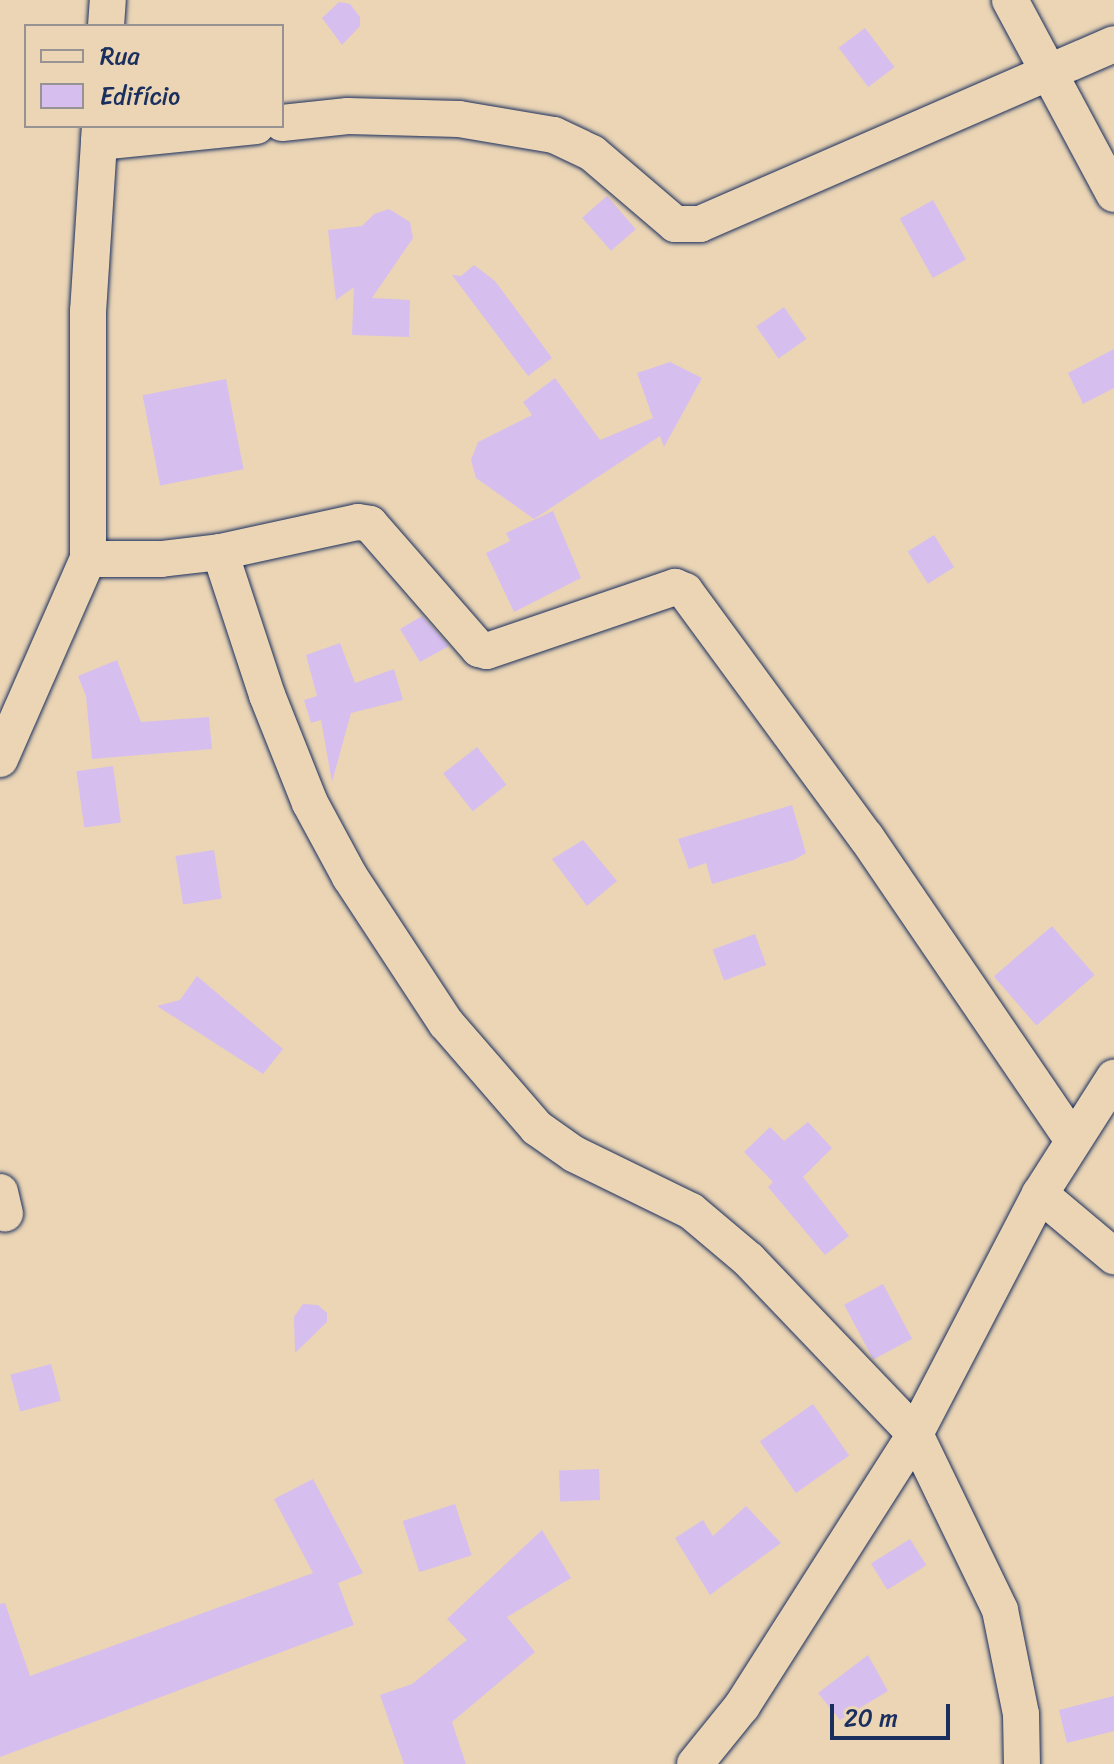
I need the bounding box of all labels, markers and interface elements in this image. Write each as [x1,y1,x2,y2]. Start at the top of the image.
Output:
legend [24,24,284,128]
text: Rua [100,35,139,77]
text: Edifício [100,75,180,117]
scale bar [834,1688,954,1738]
text: 20 m [844,1697,898,1739]

